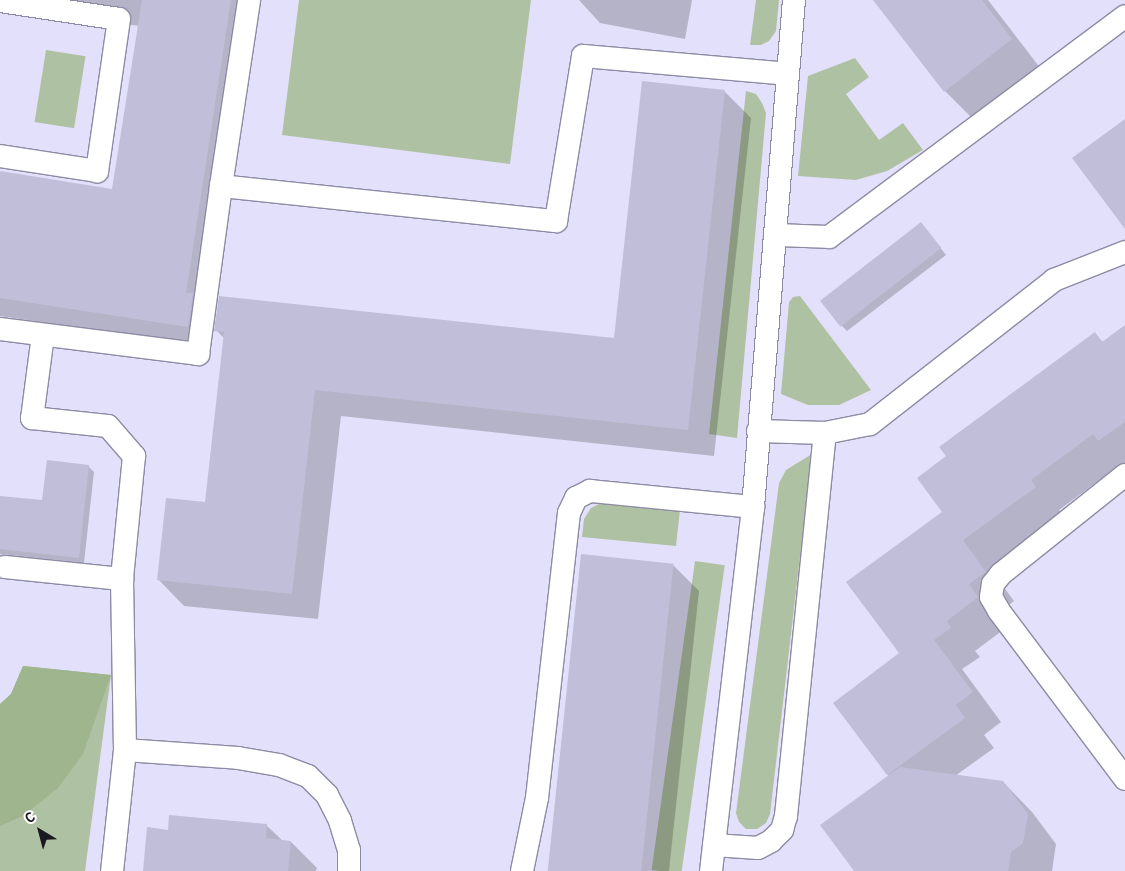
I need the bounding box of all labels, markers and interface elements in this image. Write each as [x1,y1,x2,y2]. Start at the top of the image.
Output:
north arrow [15,806,65,856]
text: С [22,809,39,828]

